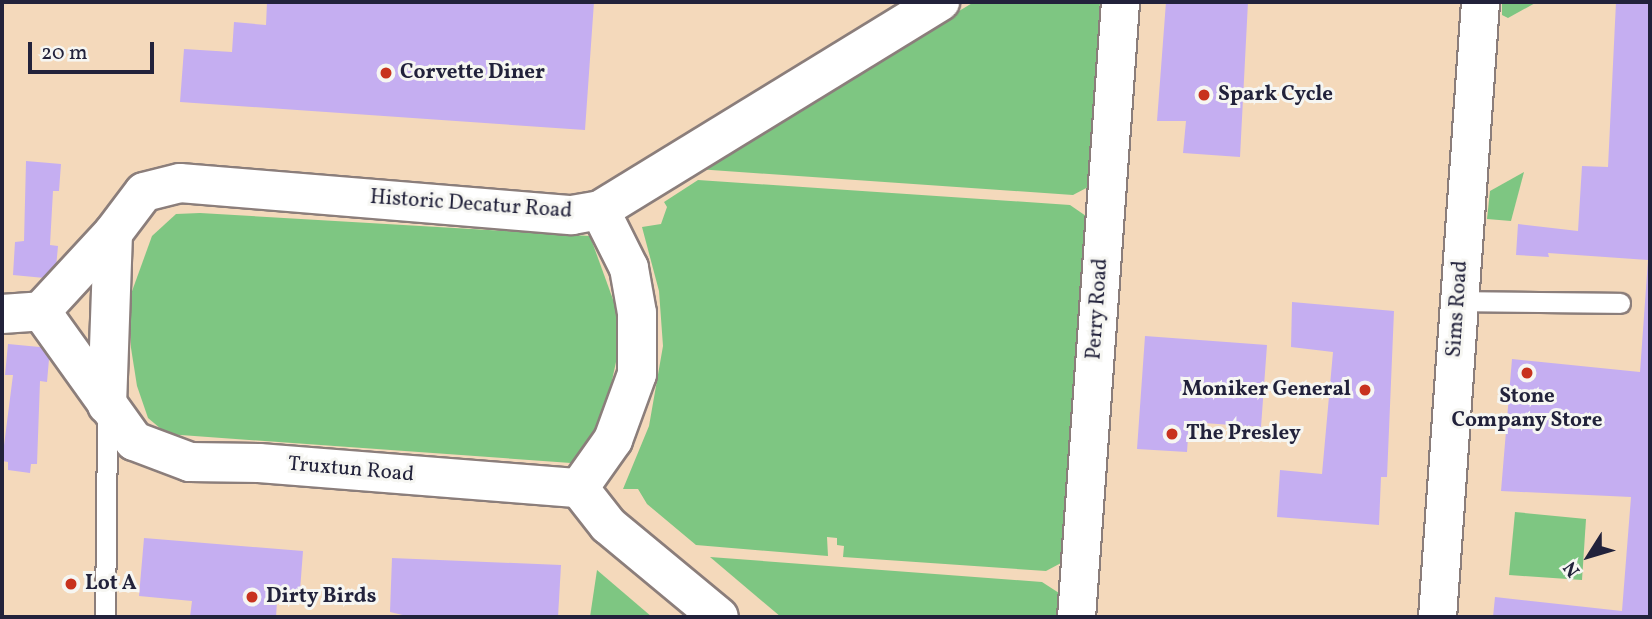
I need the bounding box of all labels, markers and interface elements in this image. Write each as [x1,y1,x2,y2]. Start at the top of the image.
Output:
scale bar [32,28,158,72]
text: 20 m [41,39,87,68]
place label: Corvette Diner [400,60,545,86]
marker: Corvette Diner [378,65,394,81]
place label: Spark Cycle [1218,82,1333,108]
marker: Spark Cycle [1196,87,1212,103]
street label: Historic Decatur Road [369,185,573,225]
street label: Perry Road [1082,257,1114,361]
street label: Sims Road [1442,260,1474,358]
marker: Stone Company Store [1519,365,1535,381]
place label: Moniker General [1182,377,1351,403]
marker: Moniker General [1357,382,1373,398]
place label: Stone Company Store [1451,384,1603,434]
place label: The Presley [1186,421,1301,447]
marker: The Presley [1164,426,1180,442]
street label: Truxtun Road [287,452,415,488]
north arrow [1554,521,1624,591]
text: N [1558,555,1587,582]
place label: Lot A [85,571,137,597]
marker: Lot A [63,576,79,592]
place label: Dirty Birds [266,584,377,610]
marker: Dirty Birds [244,589,260,605]

